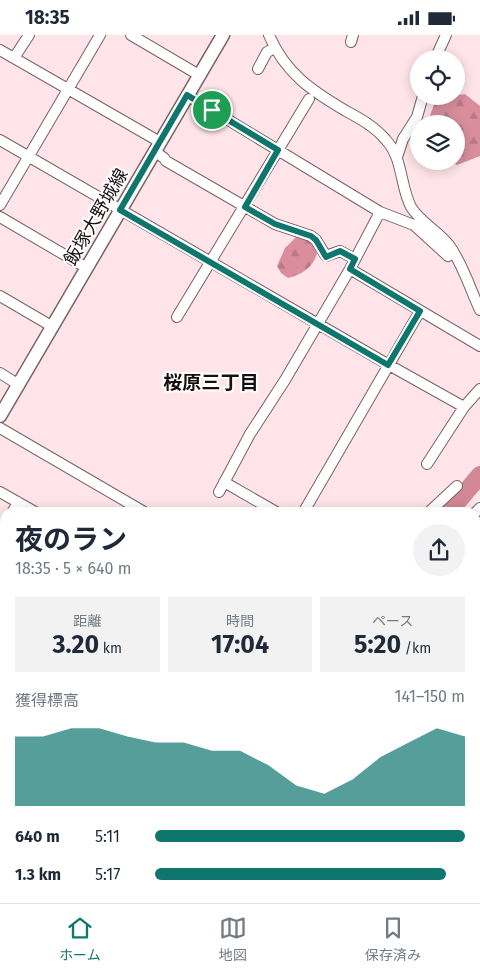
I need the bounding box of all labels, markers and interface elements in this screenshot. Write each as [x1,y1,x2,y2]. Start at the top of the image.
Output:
text: 18:35 [25,6,70,29]
map controls [410,50,465,170]
button: locate [410,50,465,105]
pin [191,89,233,131]
icon: arrive [198,96,226,124]
button: layers [410,115,465,170]
street label: 飯塚大野城線 [59,165,133,269]
district label: 桜原三丁目 [163,371,259,394]
text: 夜のラン [15,523,127,556]
button: share [413,524,465,576]
text: 18:35 · 5 × 640 m [15,559,131,578]
text: 距離 [73,613,101,630]
text: 時間 [226,613,254,630]
text: ペース [372,613,413,630]
text: 3.20 [53,630,99,660]
text: 17:04 [211,630,269,660]
text: 5:20 [354,630,401,660]
text: km [99,640,122,657]
text: /km [401,640,431,657]
text: 141–150 m [395,687,465,706]
text: 獲得標高 [15,691,79,710]
text: 640 m [15,827,60,846]
text: 5:11 [95,827,120,846]
text: 1.3 km [15,865,61,884]
text: 5:17 [95,865,120,884]
tab: ホーム [59,914,101,964]
tab: 地図 [219,914,247,964]
tab: 保存済み [365,914,421,964]

